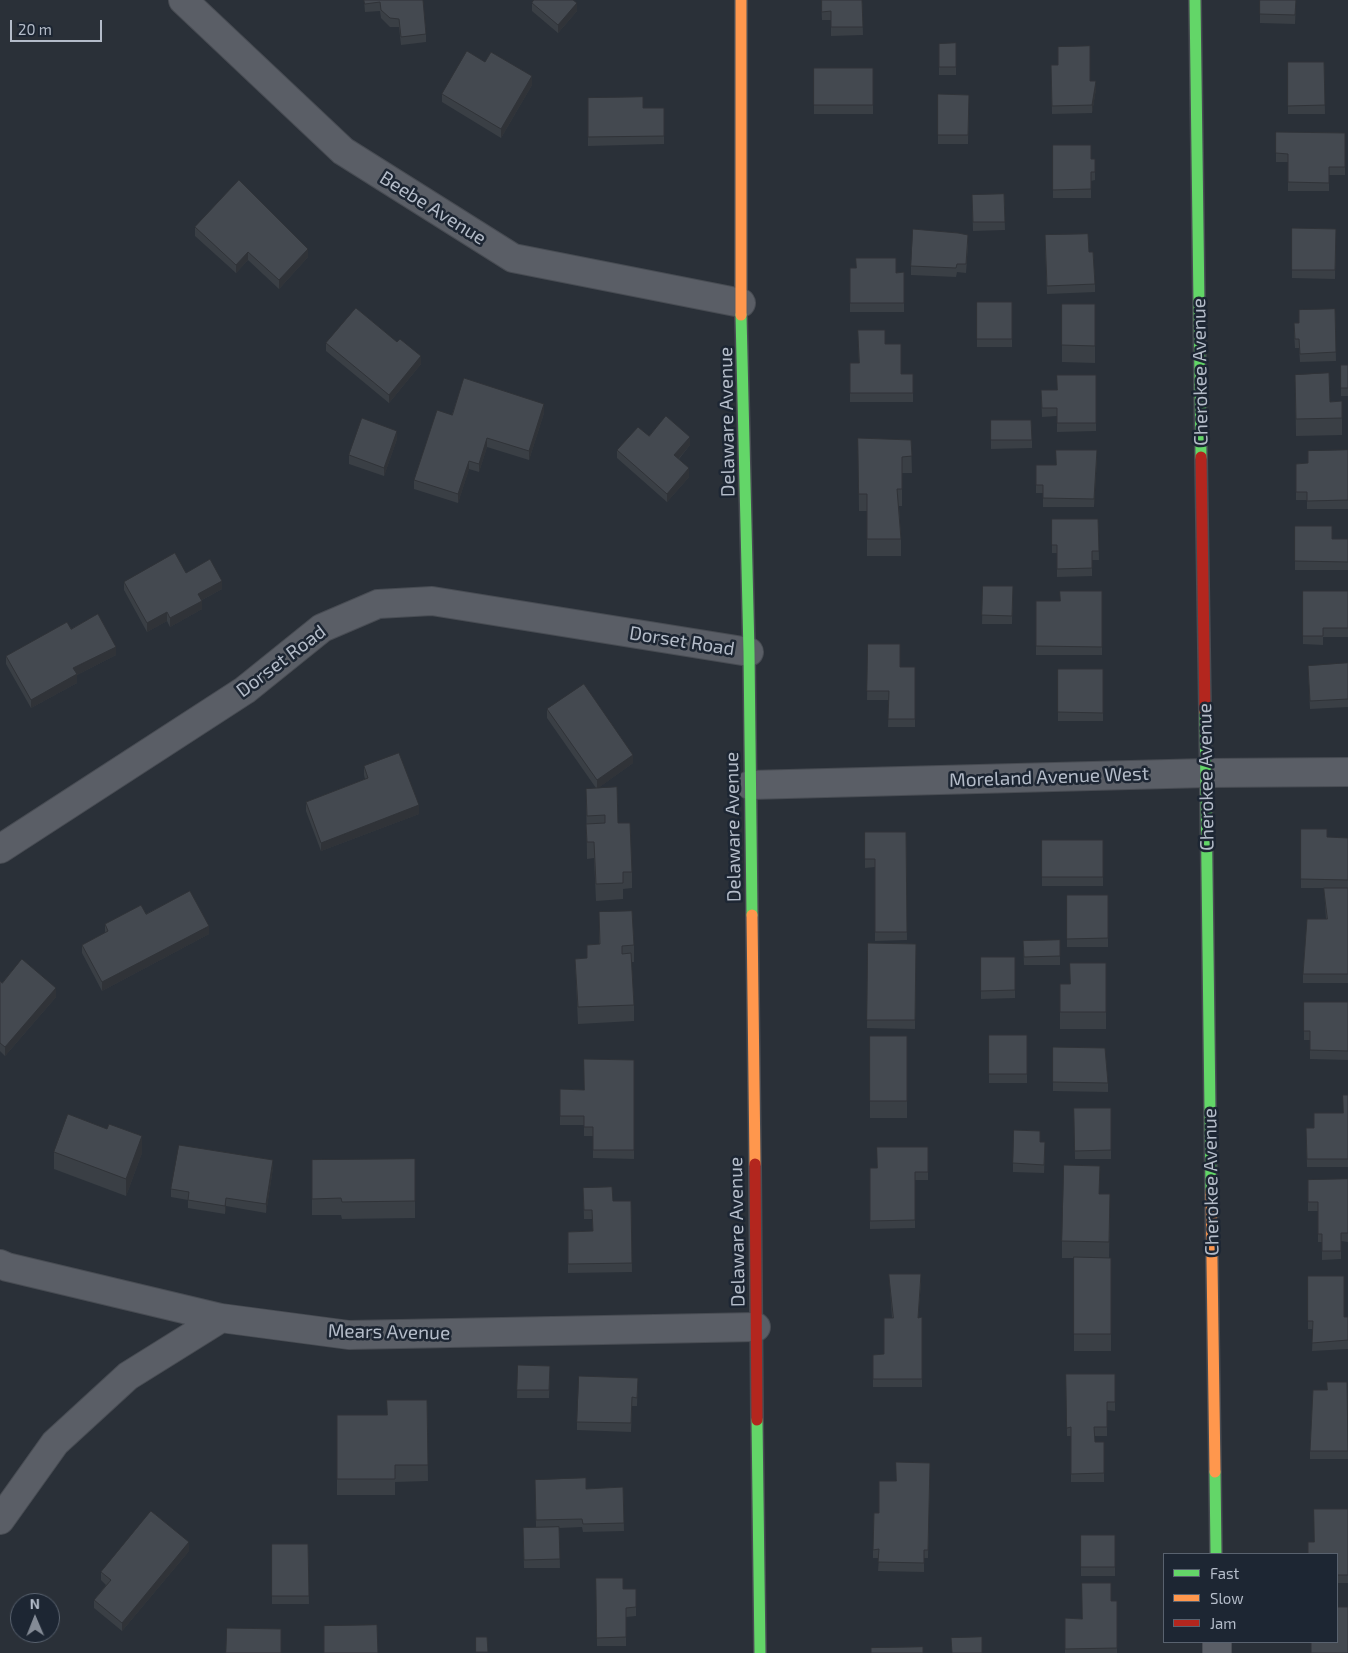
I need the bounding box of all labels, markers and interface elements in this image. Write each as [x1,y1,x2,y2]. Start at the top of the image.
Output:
scale bar [12,10,105,42]
text: 20 m [18,20,52,38]
street label: Beebe Avenue [376,166,490,250]
street label: Cherokee Avenue [1187,298,1213,446]
street label: Delaware Avenue [714,347,740,497]
street label: Dorset Road [232,620,330,702]
street label: Dorset Road [628,621,736,661]
street label: Cherokee Avenue [1193,703,1219,851]
street label: Delaware Avenue [720,752,746,902]
street label: Moreland Avenue West [949,762,1149,792]
street label: Cherokee Avenue [1198,1108,1224,1256]
street label: Delaware Avenue [724,1157,750,1307]
street label: Mears Avenue [328,1320,450,1344]
legend [1163,1553,1338,1643]
text: Fast [1210,1564,1239,1582]
text: Slow [1210,1589,1244,1607]
north arrow [10,1593,60,1643]
text: N [30,1595,40,1612]
text: Jam [1210,1614,1236,1632]

